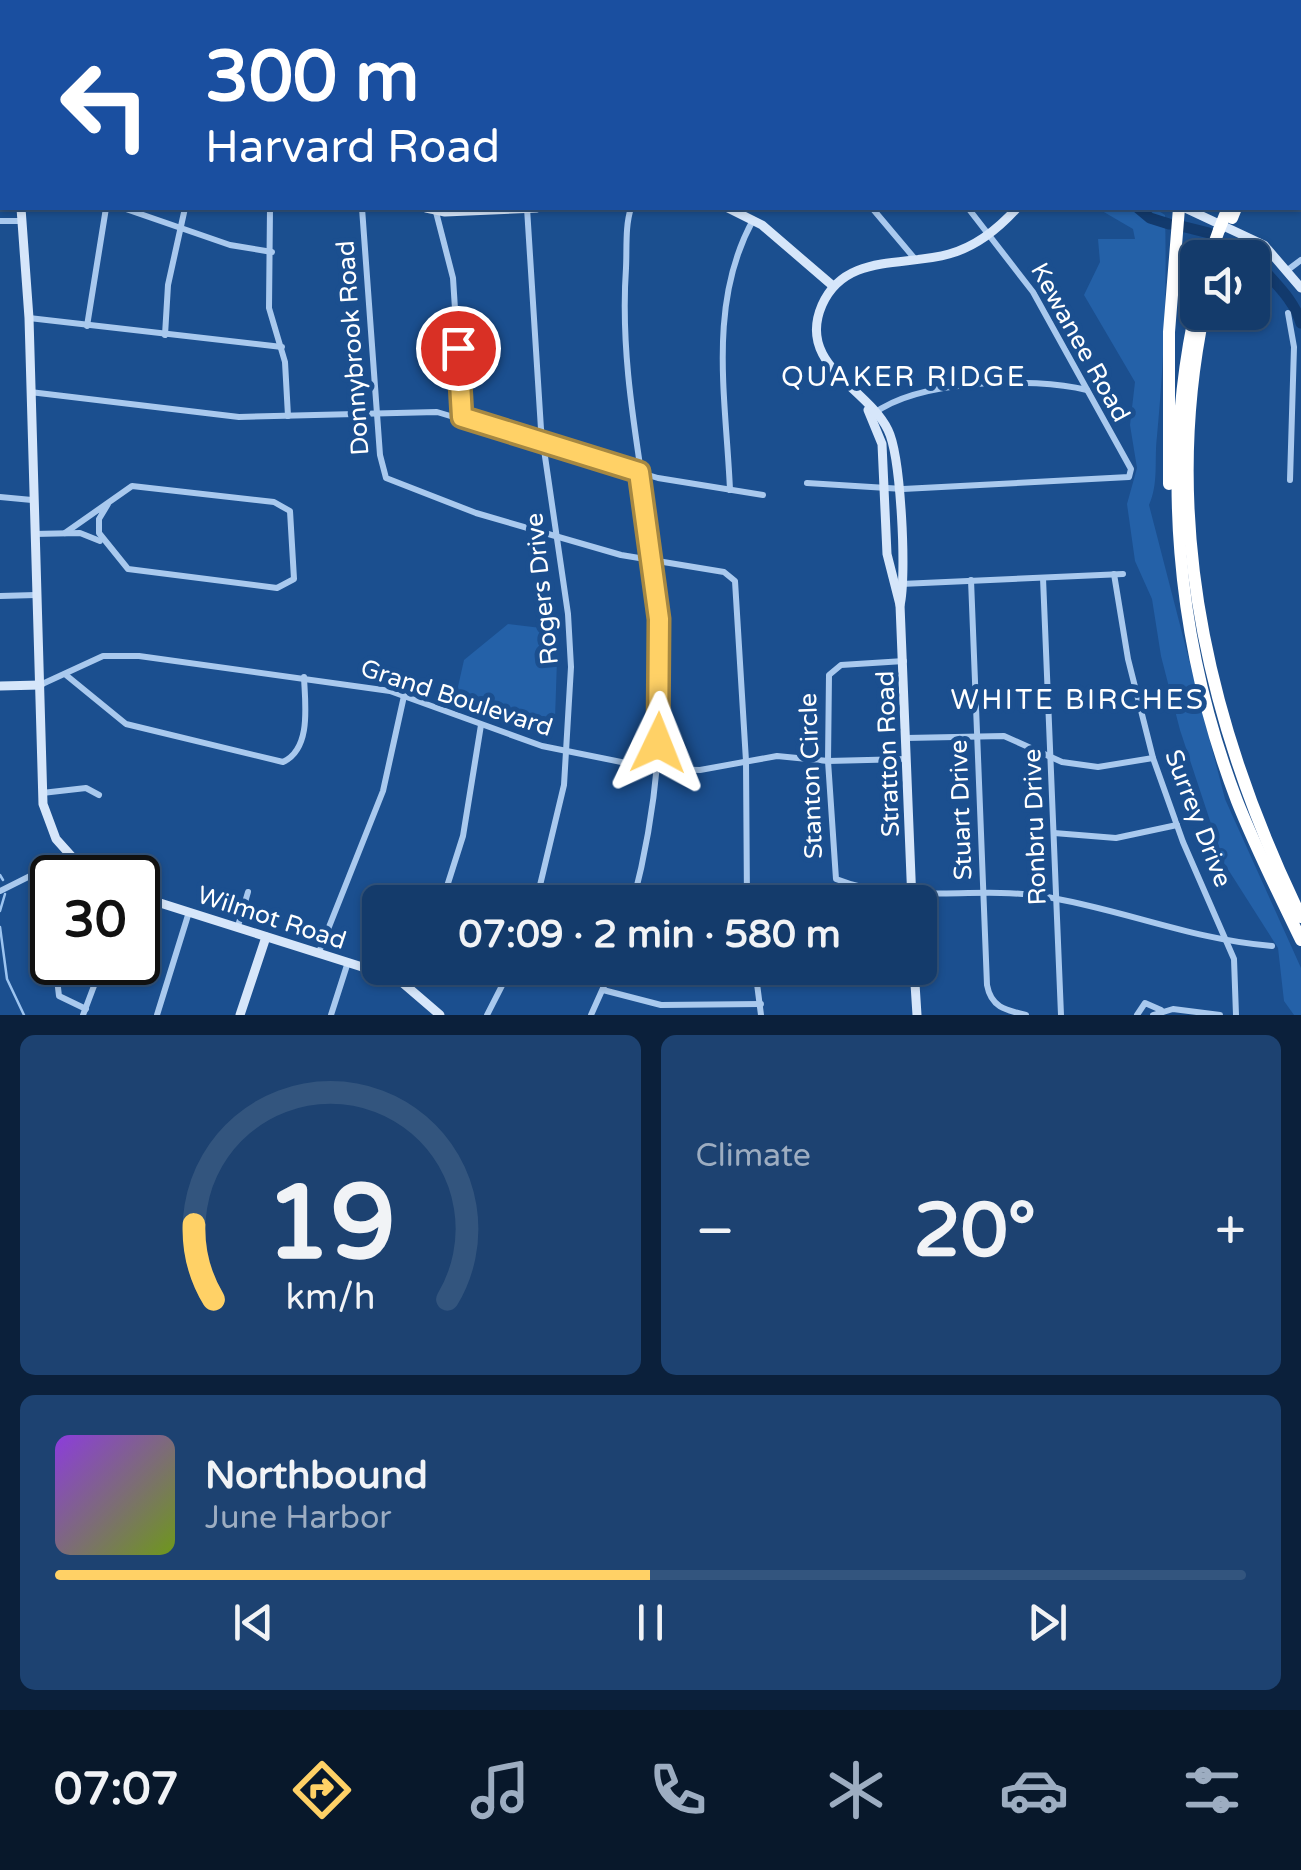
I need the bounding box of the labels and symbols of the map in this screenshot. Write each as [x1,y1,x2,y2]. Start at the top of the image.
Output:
street label: Donnybrook Road [331,239,375,456]
street label: Kewanee Road [1024,258,1136,427]
pin [416,306,501,391]
district label: QUAKER RIDGE [781,360,1027,394]
street label: Rogers Drive [519,511,565,666]
street label: Grand Boulevard [357,653,556,743]
street label: Stratton Road [870,670,906,838]
district label: WHITE BIRCHES [950,683,1206,717]
position arrow [606,691,710,795]
street label: Stanton Circle [793,692,829,860]
street label: Stuart Drive [944,739,978,881]
street label: Surrey Drive [1158,745,1238,891]
street label: Ronbru Drive [1017,748,1053,906]
speed limit sign: 30 [30,855,160,985]
street label: Wilmot Road [194,880,350,956]

